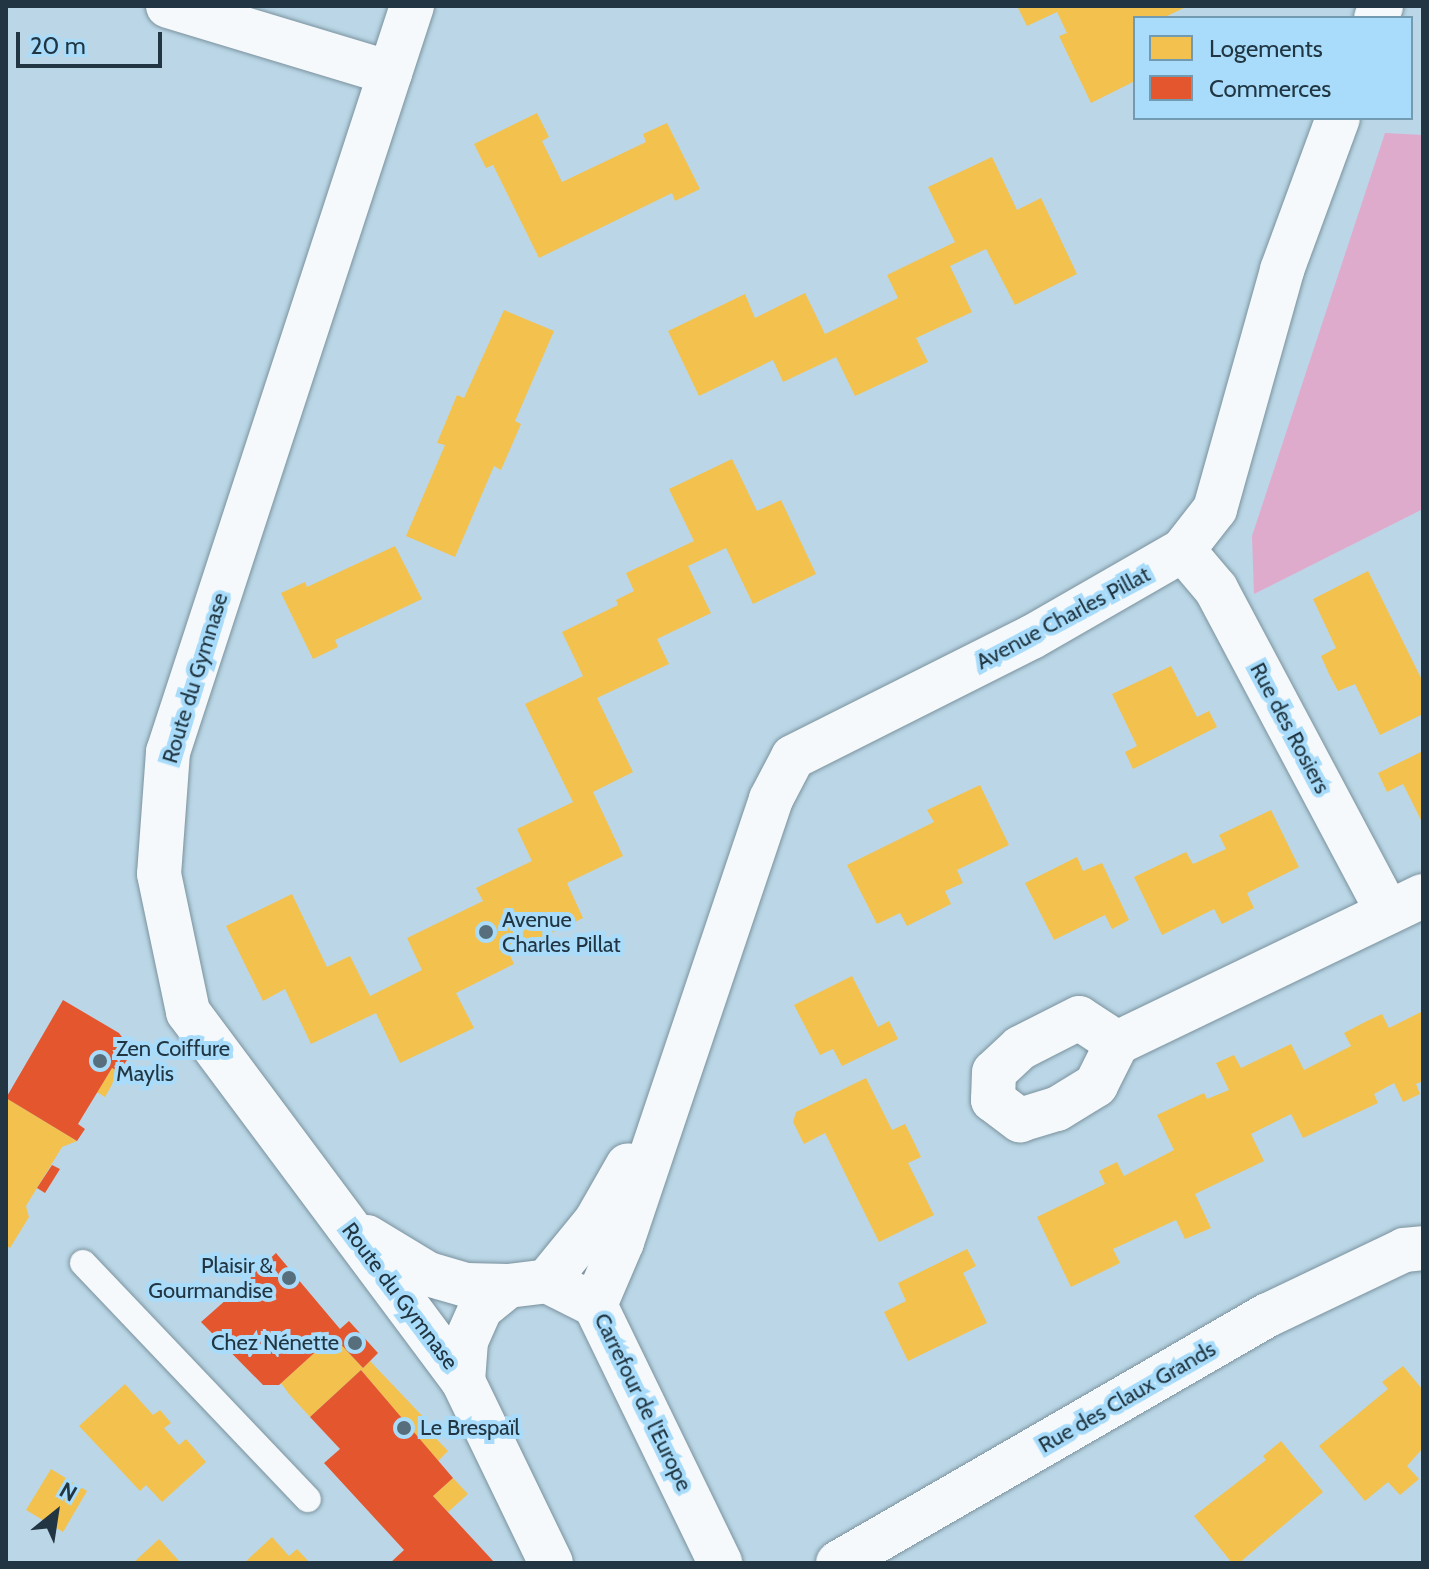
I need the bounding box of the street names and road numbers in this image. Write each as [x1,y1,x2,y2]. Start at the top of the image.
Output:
street label: Avenue Charles Pillat [971,561,1155,675]
street label: Route du Gymnase [157,590,233,766]
street label: Rue des Rosiers [1244,658,1336,798]
street label: Route du Gymnase [336,1217,464,1375]
street label: Carrefour de l'Europe [589,1309,697,1495]
street label: Rue des Claux Grands [1034,1336,1220,1458]

